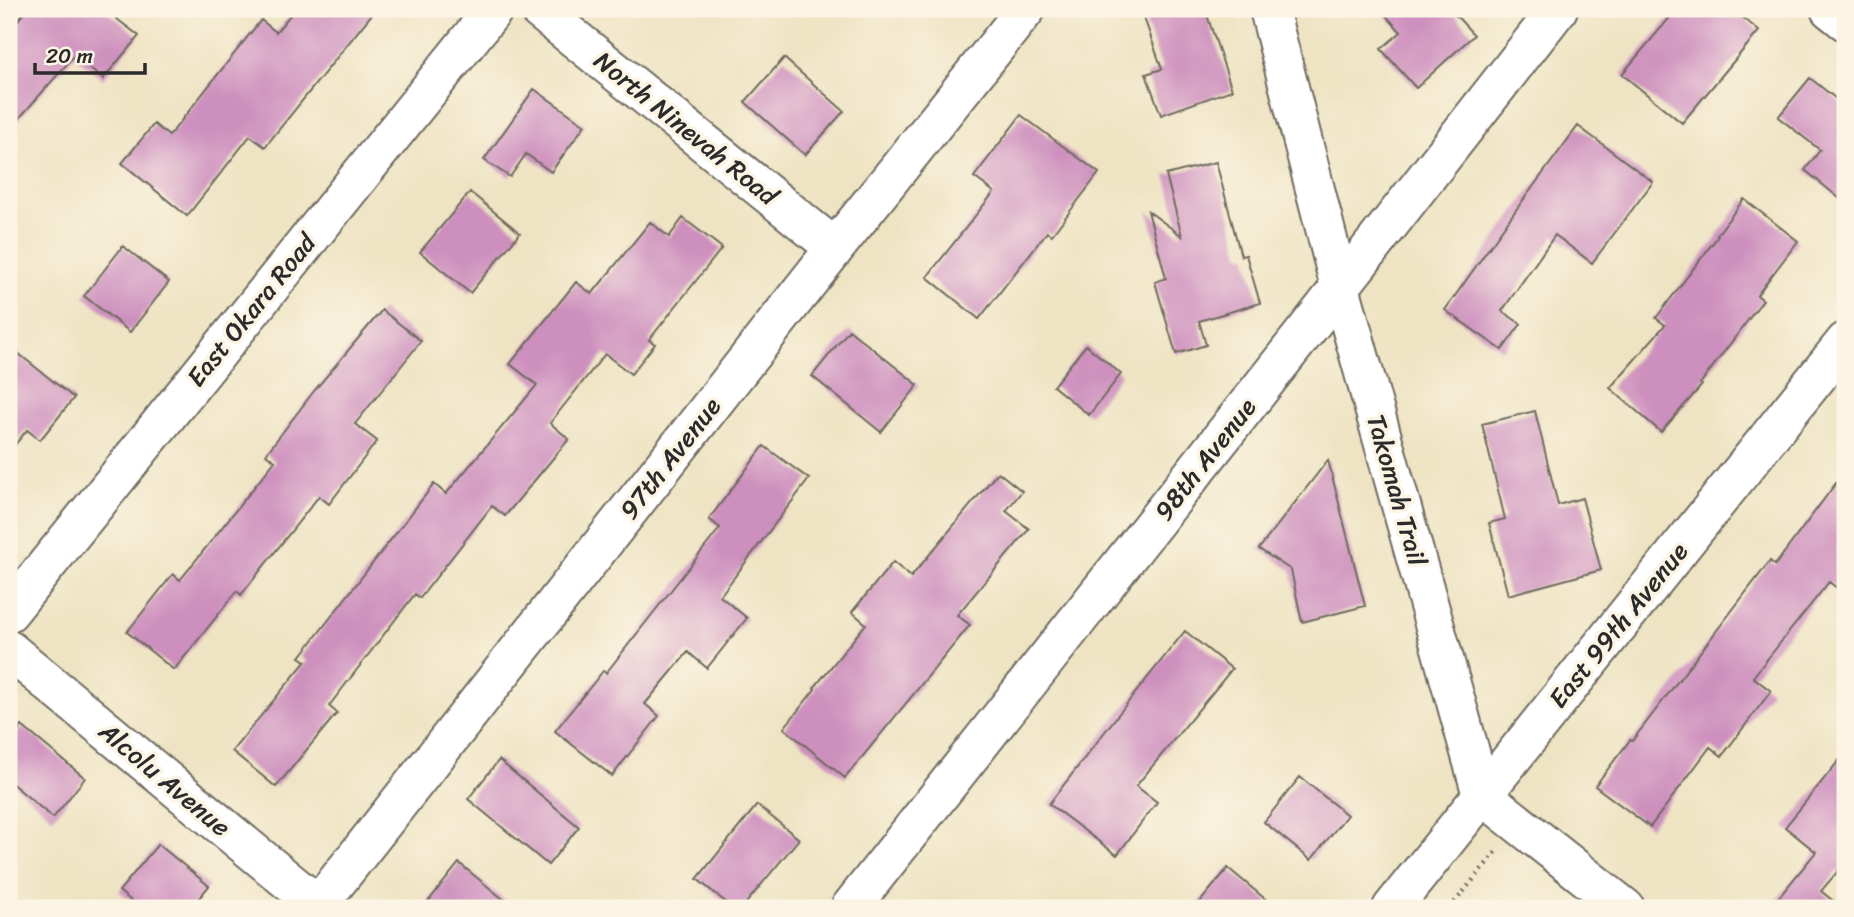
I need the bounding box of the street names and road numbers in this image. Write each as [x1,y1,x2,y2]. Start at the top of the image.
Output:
street label: North Ninevah Road [583,39,790,219]
street label: East Okara Road [174,221,329,397]
street label: 97th Avenue [607,386,733,530]
street label: 98th Avenue [1142,387,1268,531]
street label: Takomah Trail [1353,409,1441,572]
street label: East 99th Avenue [1536,531,1700,719]
street label: Alcolu Avenue [87,709,242,849]

